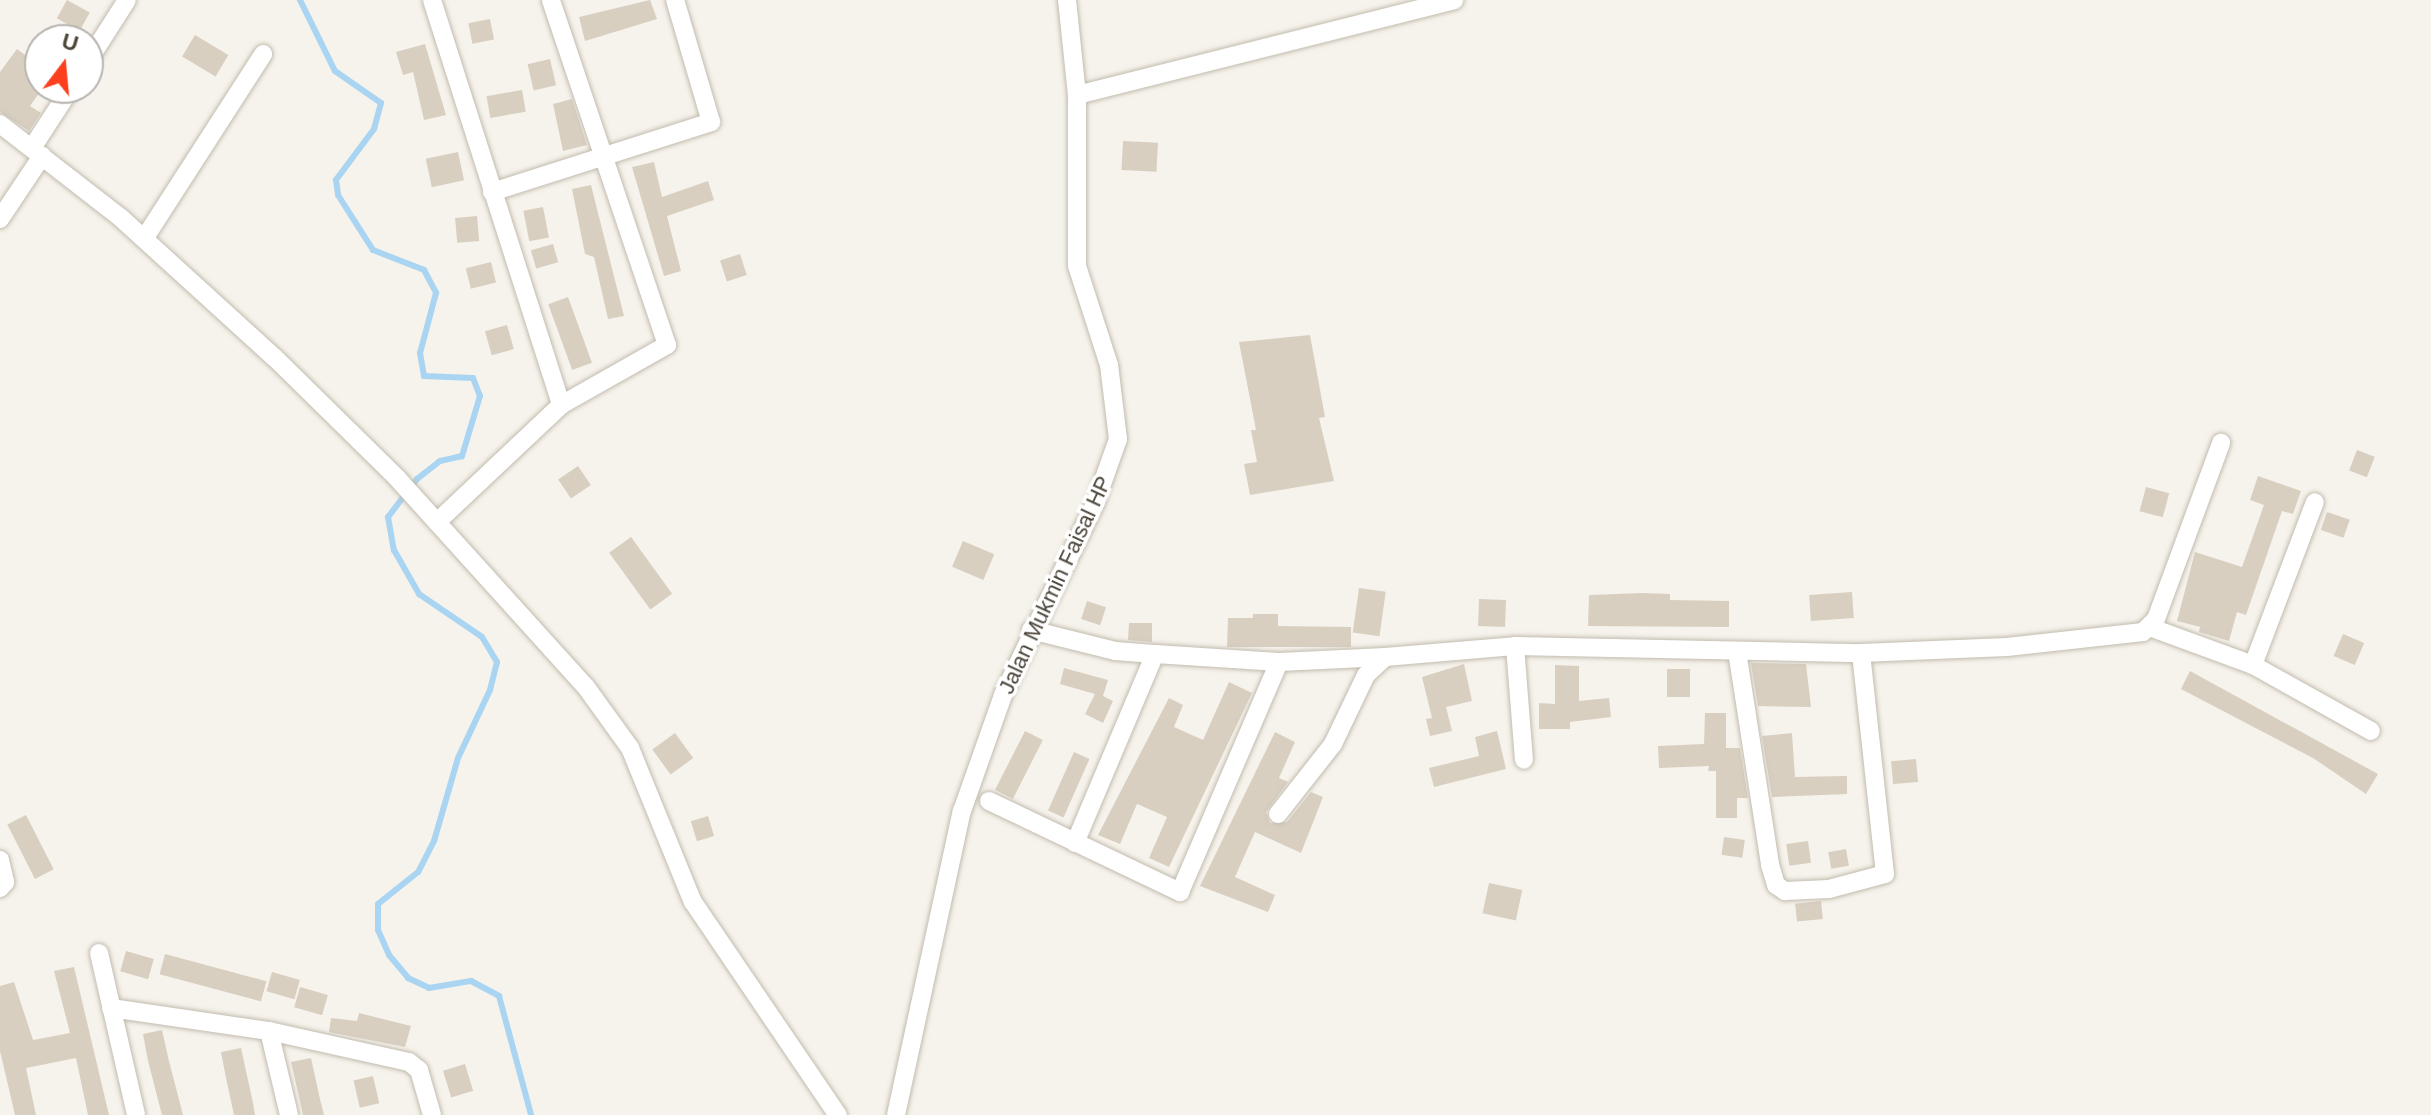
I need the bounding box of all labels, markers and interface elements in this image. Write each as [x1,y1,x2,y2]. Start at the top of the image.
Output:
north arrow [24,24,104,104]
text: U [59,28,81,57]
street label: Jalan Mukmin Faisal HP [993,472,1117,698]

